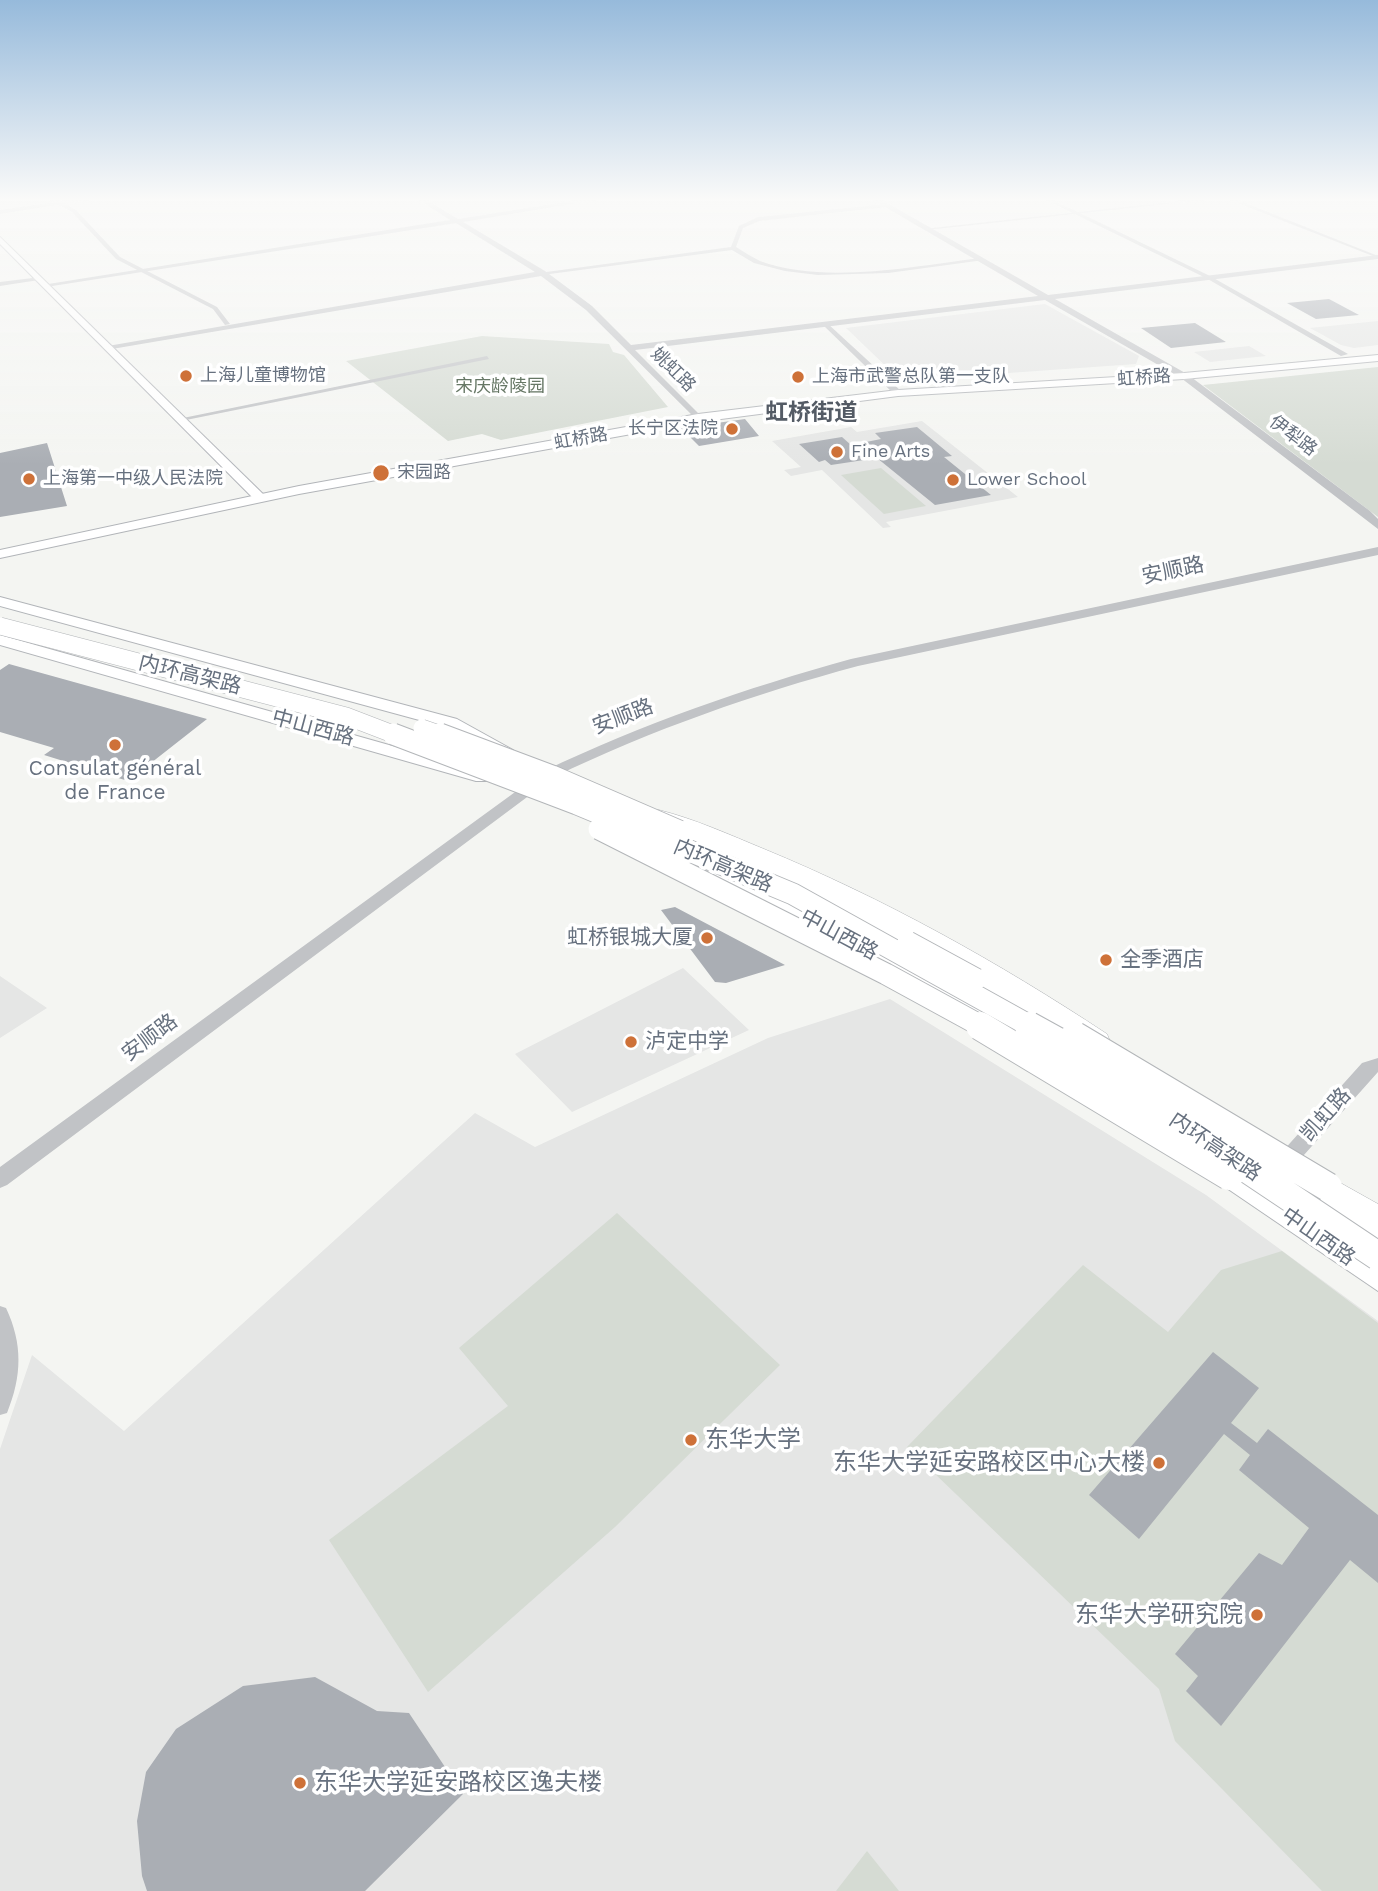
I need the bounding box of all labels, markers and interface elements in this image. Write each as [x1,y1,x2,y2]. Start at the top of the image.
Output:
street label: 姚虹路 [646,343,700,397]
place label: 上海儿童博物馆 [200,365,326,387]
street label: 虹桥路 [1116,365,1172,391]
place label: 上海市武警总队第一支队 [812,366,1010,388]
marker: 上海儿童博物馆 [178,368,194,384]
marker: 上海市武警总队第一支队 [790,369,806,385]
park label: 宋庆龄陵园 [455,376,545,398]
district label: 虹桥街道 [765,399,857,427]
street label: 伊犁路 [1265,411,1321,461]
place label: 长宁区法院 [628,418,718,440]
marker: 长宁区法院 [724,421,740,437]
street label: 虹桥路 [553,424,609,454]
place label: Fine Arts [851,441,930,463]
marker: Fine Arts [829,444,845,460]
place label: 宋园路 [397,462,451,484]
marker: 宋园路 [371,463,391,483]
place label: 上海第一中级人民法院 [43,468,223,490]
place label: Lower School [967,469,1087,491]
marker: 上海第一中级人民法院 [21,471,37,487]
marker: Lower School [945,472,961,488]
street label: 安顺路 [1140,552,1206,590]
street label: 内环高架路 [136,650,244,700]
street label: 安顺路 [589,694,657,740]
street label: 中山西路 [269,705,357,751]
marker: Consulat général de France [107,737,123,753]
place label: Consulat général de France [29,756,201,806]
street label: 内环高架路 [670,834,776,898]
street label: 中山西路 [796,904,882,966]
place label: 虹桥银城大厦 [567,925,693,951]
marker: 虹桥银城大厦 [699,930,715,946]
place label: 全季酒店 [1120,947,1204,973]
marker: 全季酒店 [1098,952,1114,968]
street label: 安顺路 [117,1009,183,1067]
place label: 泸定中学 [645,1029,729,1055]
marker: 泸定中学 [623,1034,639,1050]
street label: 凯虹路 [1296,1083,1356,1147]
street label: 内环高架路 [1164,1107,1266,1187]
street label: 中山西路 [1276,1203,1360,1271]
place label: 东华大学 [705,1426,801,1454]
marker: 东华大学 [683,1432,699,1448]
place label: 东华大学延安路校区中心大楼 [833,1449,1145,1477]
marker: 东华大学延安路校区中心大楼 [1151,1455,1167,1471]
place label: 东华大学研究院 [1075,1601,1243,1629]
marker: 东华大学研究院 [1249,1607,1265,1623]
place label: 东华大学延安路校区逸夫楼 [314,1769,602,1797]
marker: 东华大学延安路校区逸夫楼 [292,1775,308,1791]

